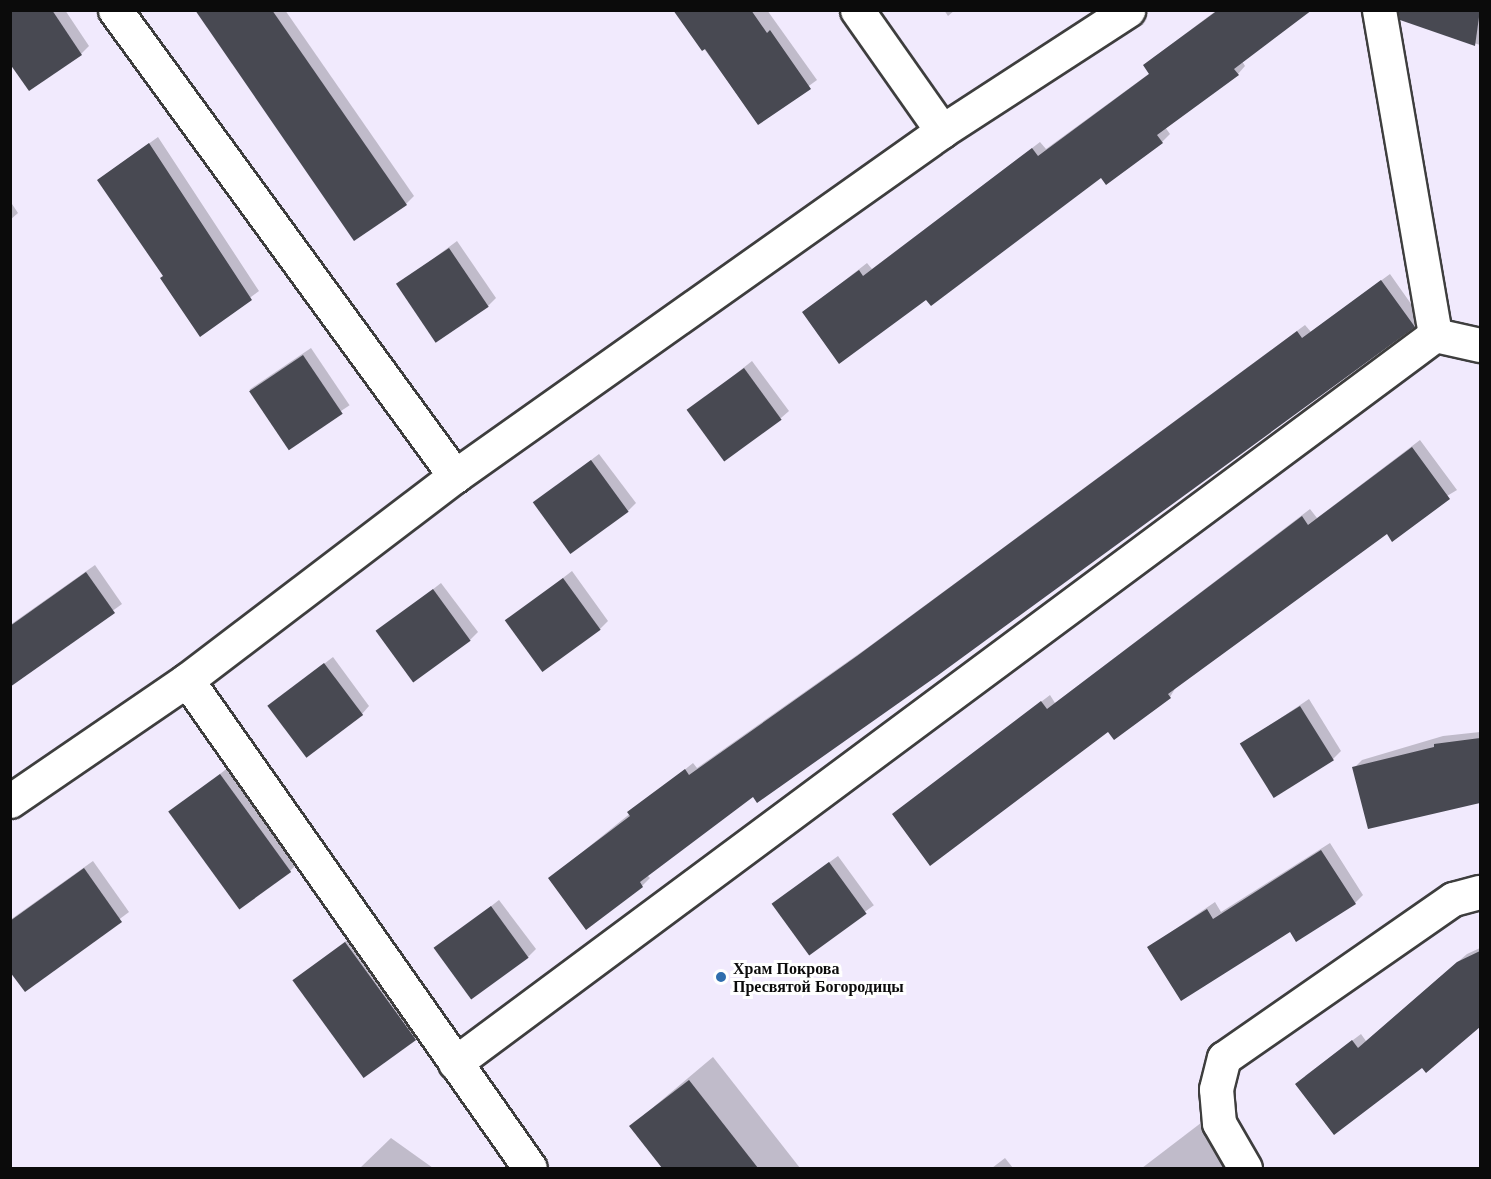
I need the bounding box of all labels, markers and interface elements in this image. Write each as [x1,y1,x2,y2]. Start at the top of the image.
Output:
place label: Храм Покрова Пресвятой Богородицы [733,958,904,996]
marker: Храм Покрова Пресвятой Богородицы [714,970,728,984]

